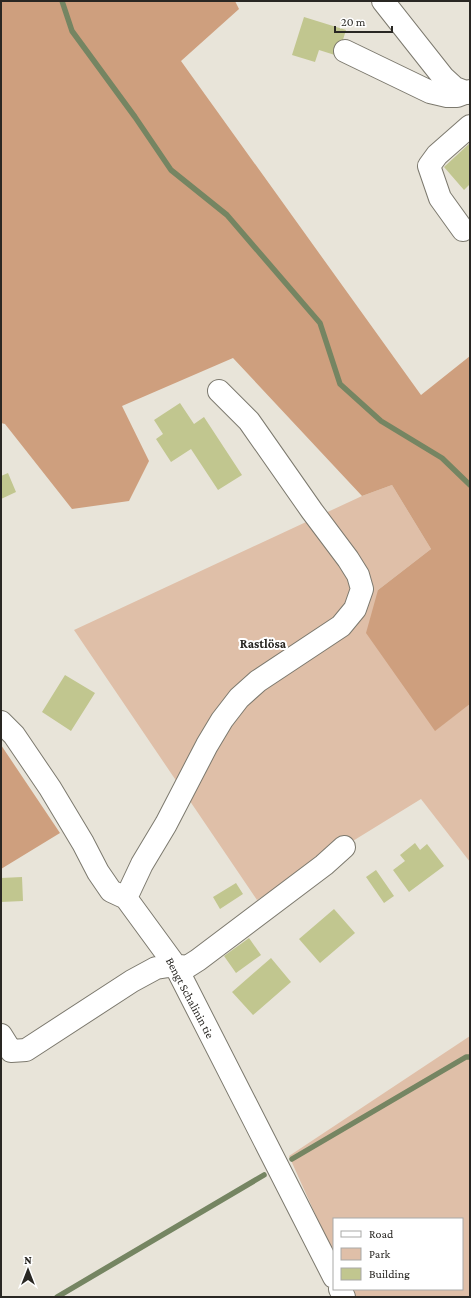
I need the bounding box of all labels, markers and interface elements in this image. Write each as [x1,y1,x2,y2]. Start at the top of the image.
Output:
scale bar [335,8,392,34]
text: 20 m [341,15,366,29]
district label: Rastlösa [240,636,287,651]
street label: Bengt Schalinin tie [163,955,217,1041]
legend [333,1218,463,1290]
text: Road [369,1227,394,1241]
text: Park [369,1247,391,1261]
north arrow [8,1250,48,1290]
text: N [24,1254,32,1266]
text: Building [369,1267,410,1281]

